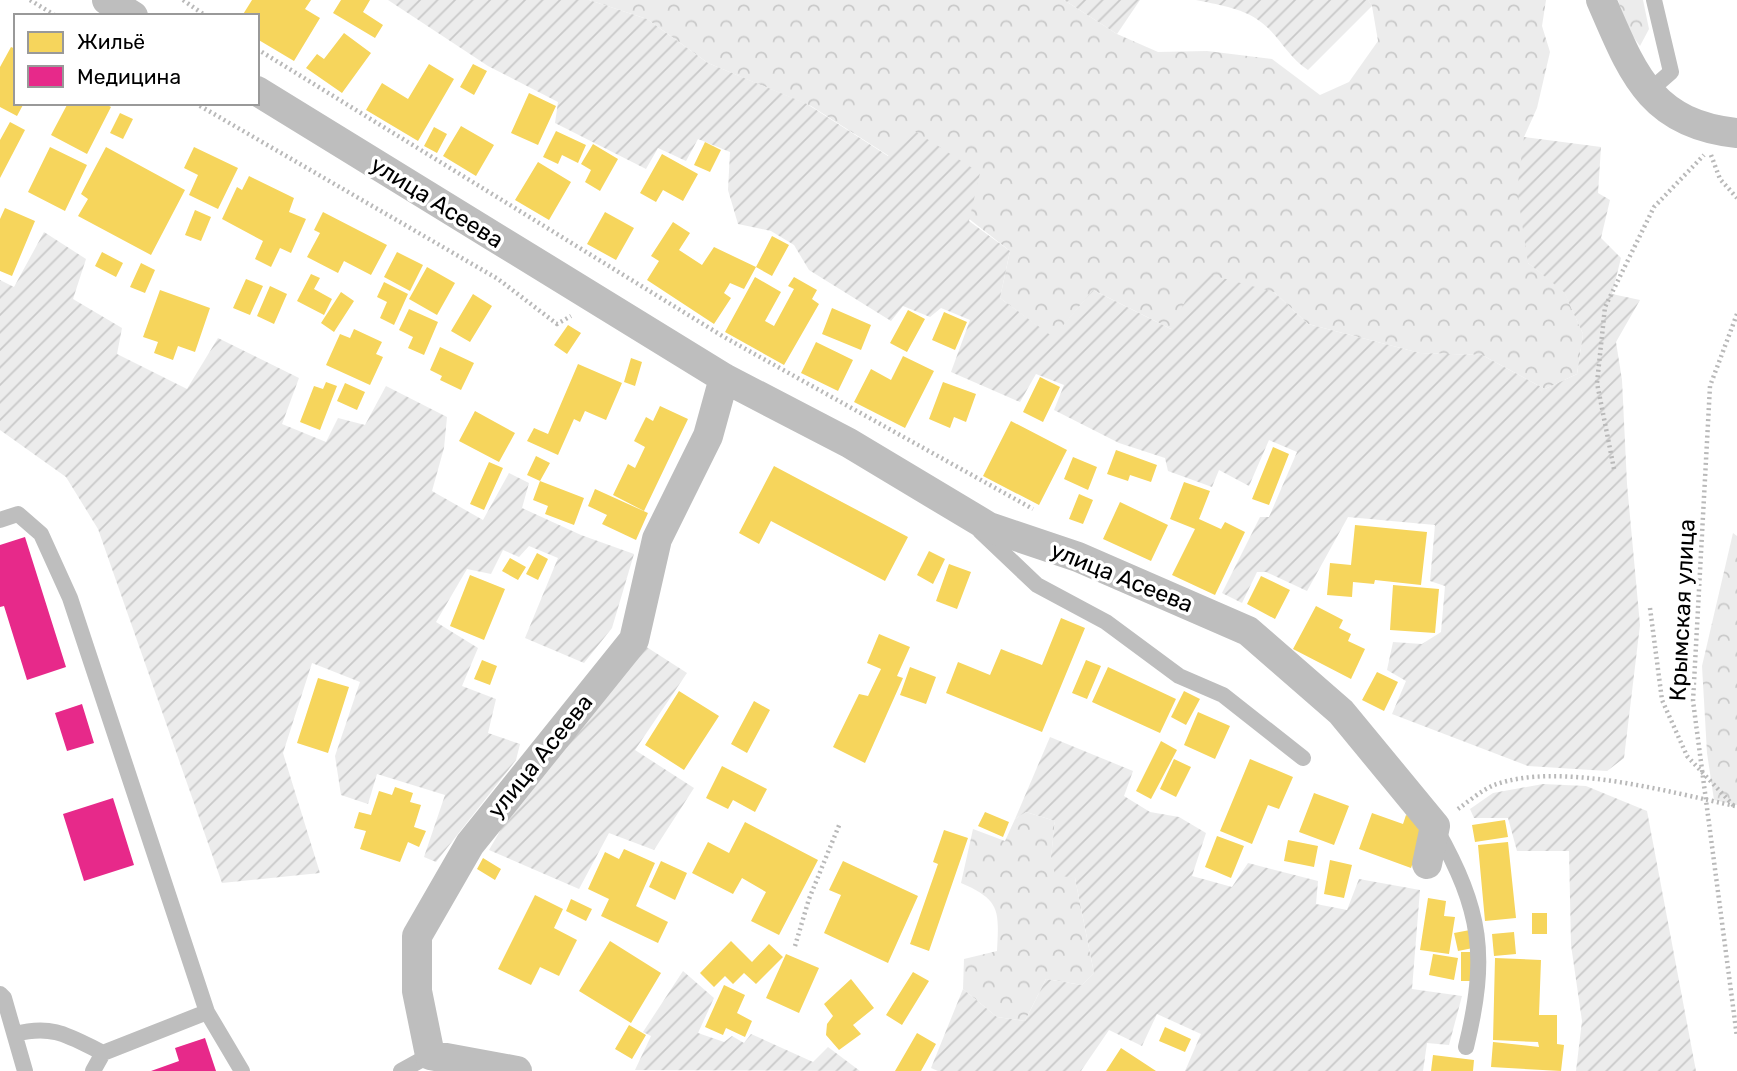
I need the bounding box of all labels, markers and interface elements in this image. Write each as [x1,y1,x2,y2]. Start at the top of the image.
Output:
legend [14,14,259,105]
text: Жильё [77,29,145,54]
text: Медицина [77,64,181,89]
street label: улица Асеева [365,150,509,254]
street label: Крымская улица [1663,518,1701,702]
street label: улица Асеева [1047,536,1197,618]
street label: улица Асеева [482,688,598,824]

